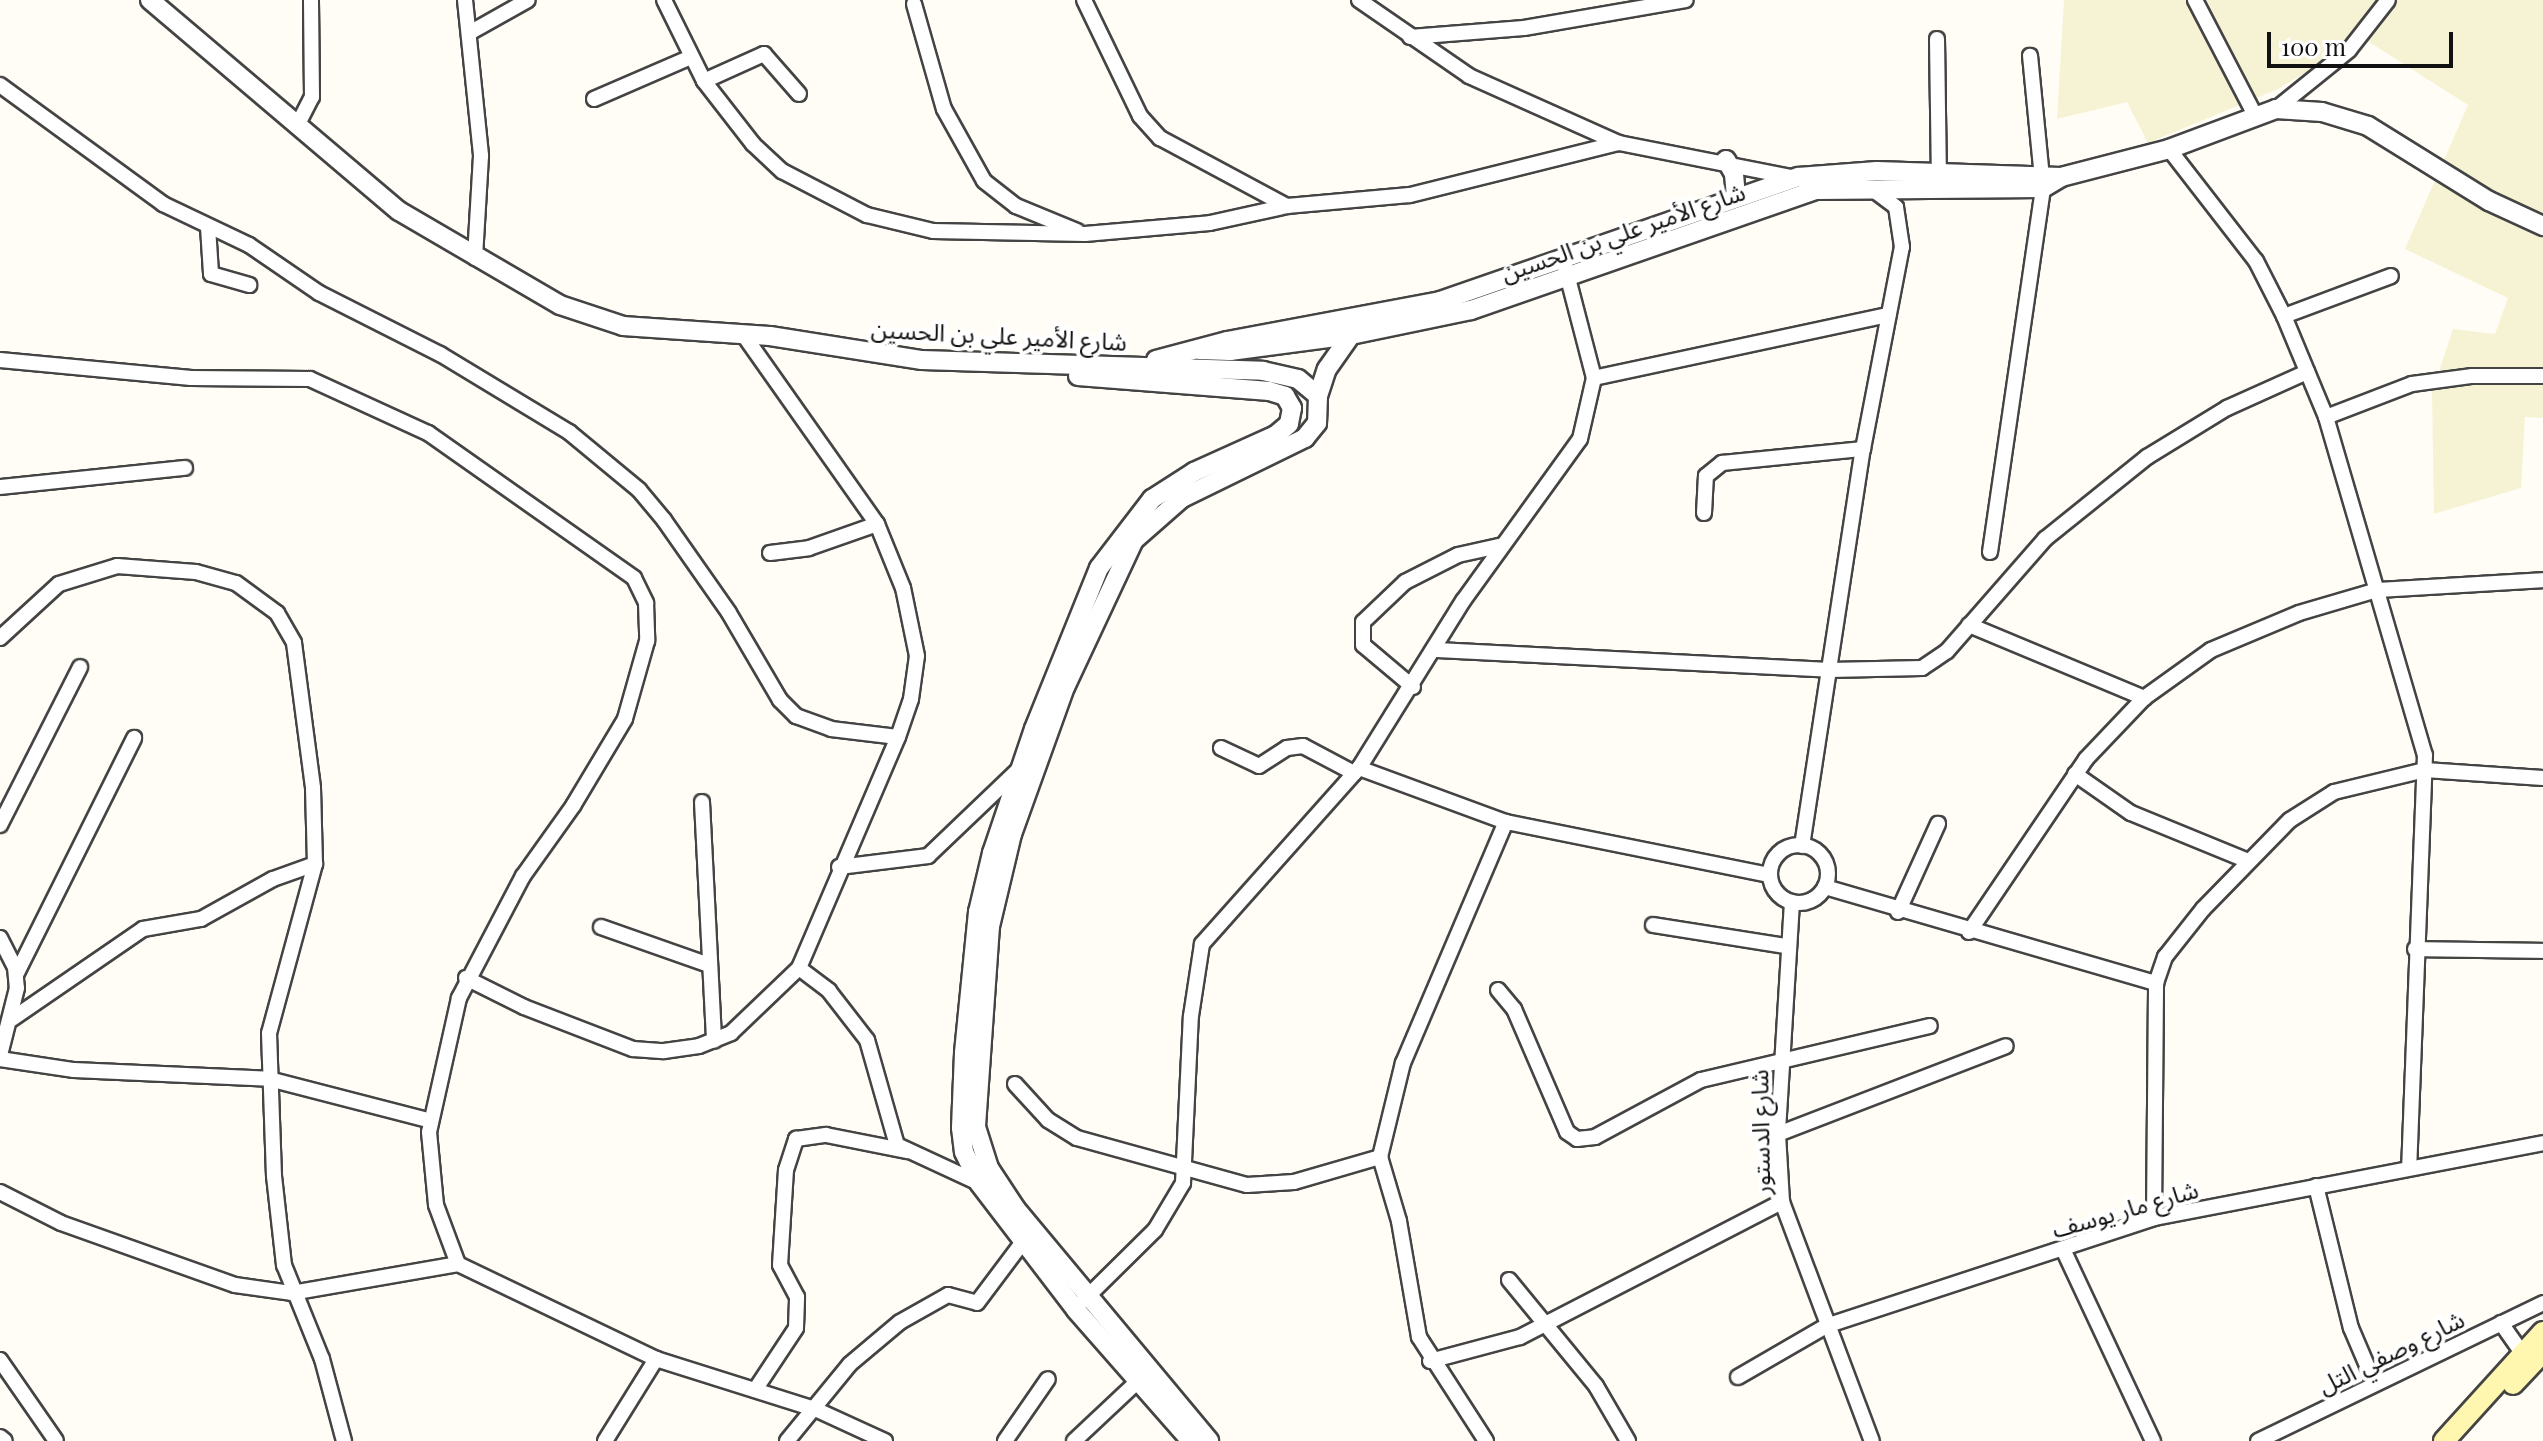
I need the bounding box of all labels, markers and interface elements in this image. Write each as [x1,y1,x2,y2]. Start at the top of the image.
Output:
scale bar [2271,16,2457,66]
text: 100 m [2281,30,2346,62]
street label: شارع الأمير علي بن الحسين [1497,177,1749,287]
street label: شارع الأمير علي بن الحسين [870,314,1128,356]
street label: شارع الدستور [1745,1069,1775,1195]
street label: شارع مار يوسف [2049,1174,2201,1244]
street label: شارع وصفي التل [2313,1304,2469,1400]

